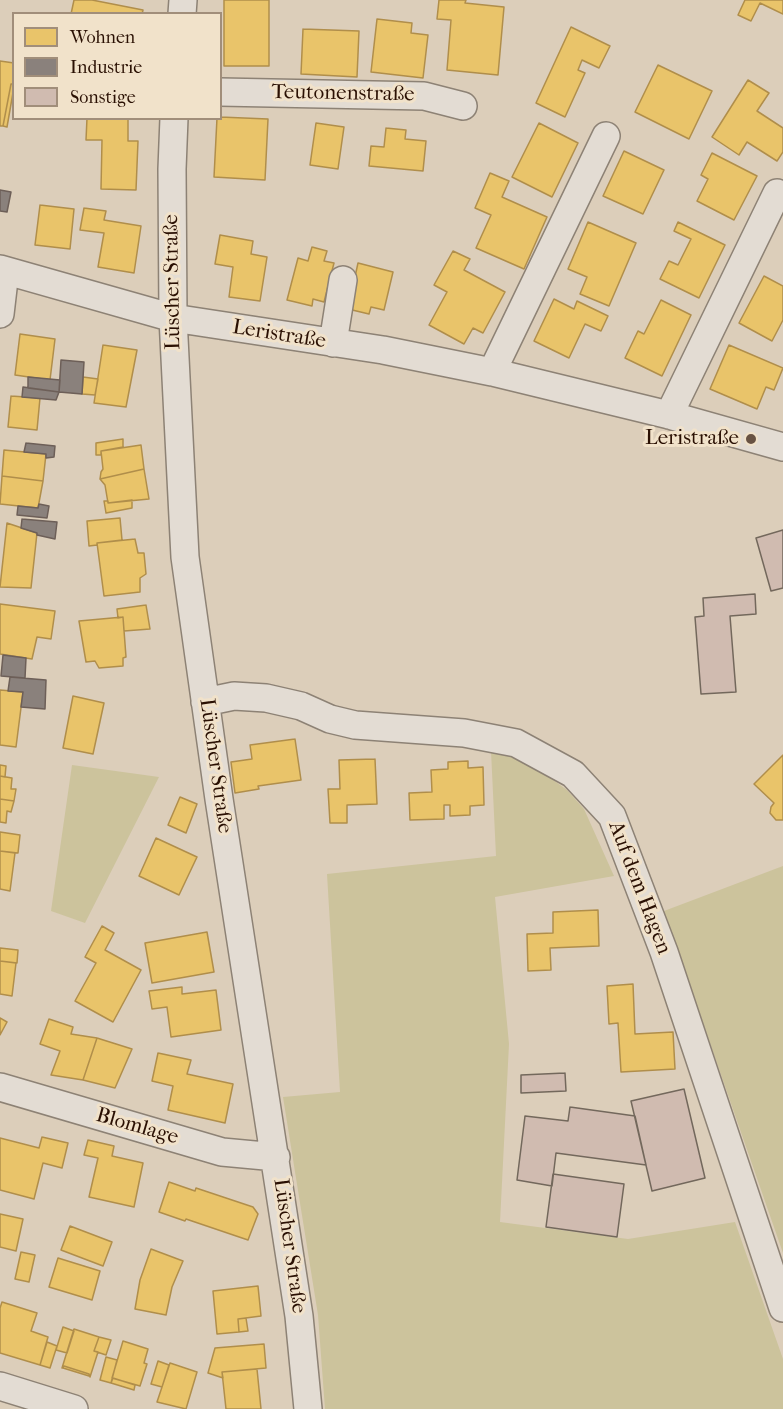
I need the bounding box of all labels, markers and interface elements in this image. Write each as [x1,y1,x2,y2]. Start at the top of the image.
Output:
legend [12,12,222,120]
text: Wohnen [70,27,135,48]
text: Industrie [70,57,142,78]
street label: Teutonenstraße [271,80,415,108]
text: Sonstige [70,87,136,108]
street label: Lüscher Straße [159,214,187,350]
street label: Leristraße [231,315,327,355]
place label: Leristraße [645,426,739,452]
marker: Leristraße [744,432,758,446]
street label: Lüscher Straße [193,697,237,835]
street label: Auf dem Hagen [602,818,676,958]
street label: Blomlage [93,1103,181,1151]
street label: Lüscher Straße [267,1177,311,1315]

